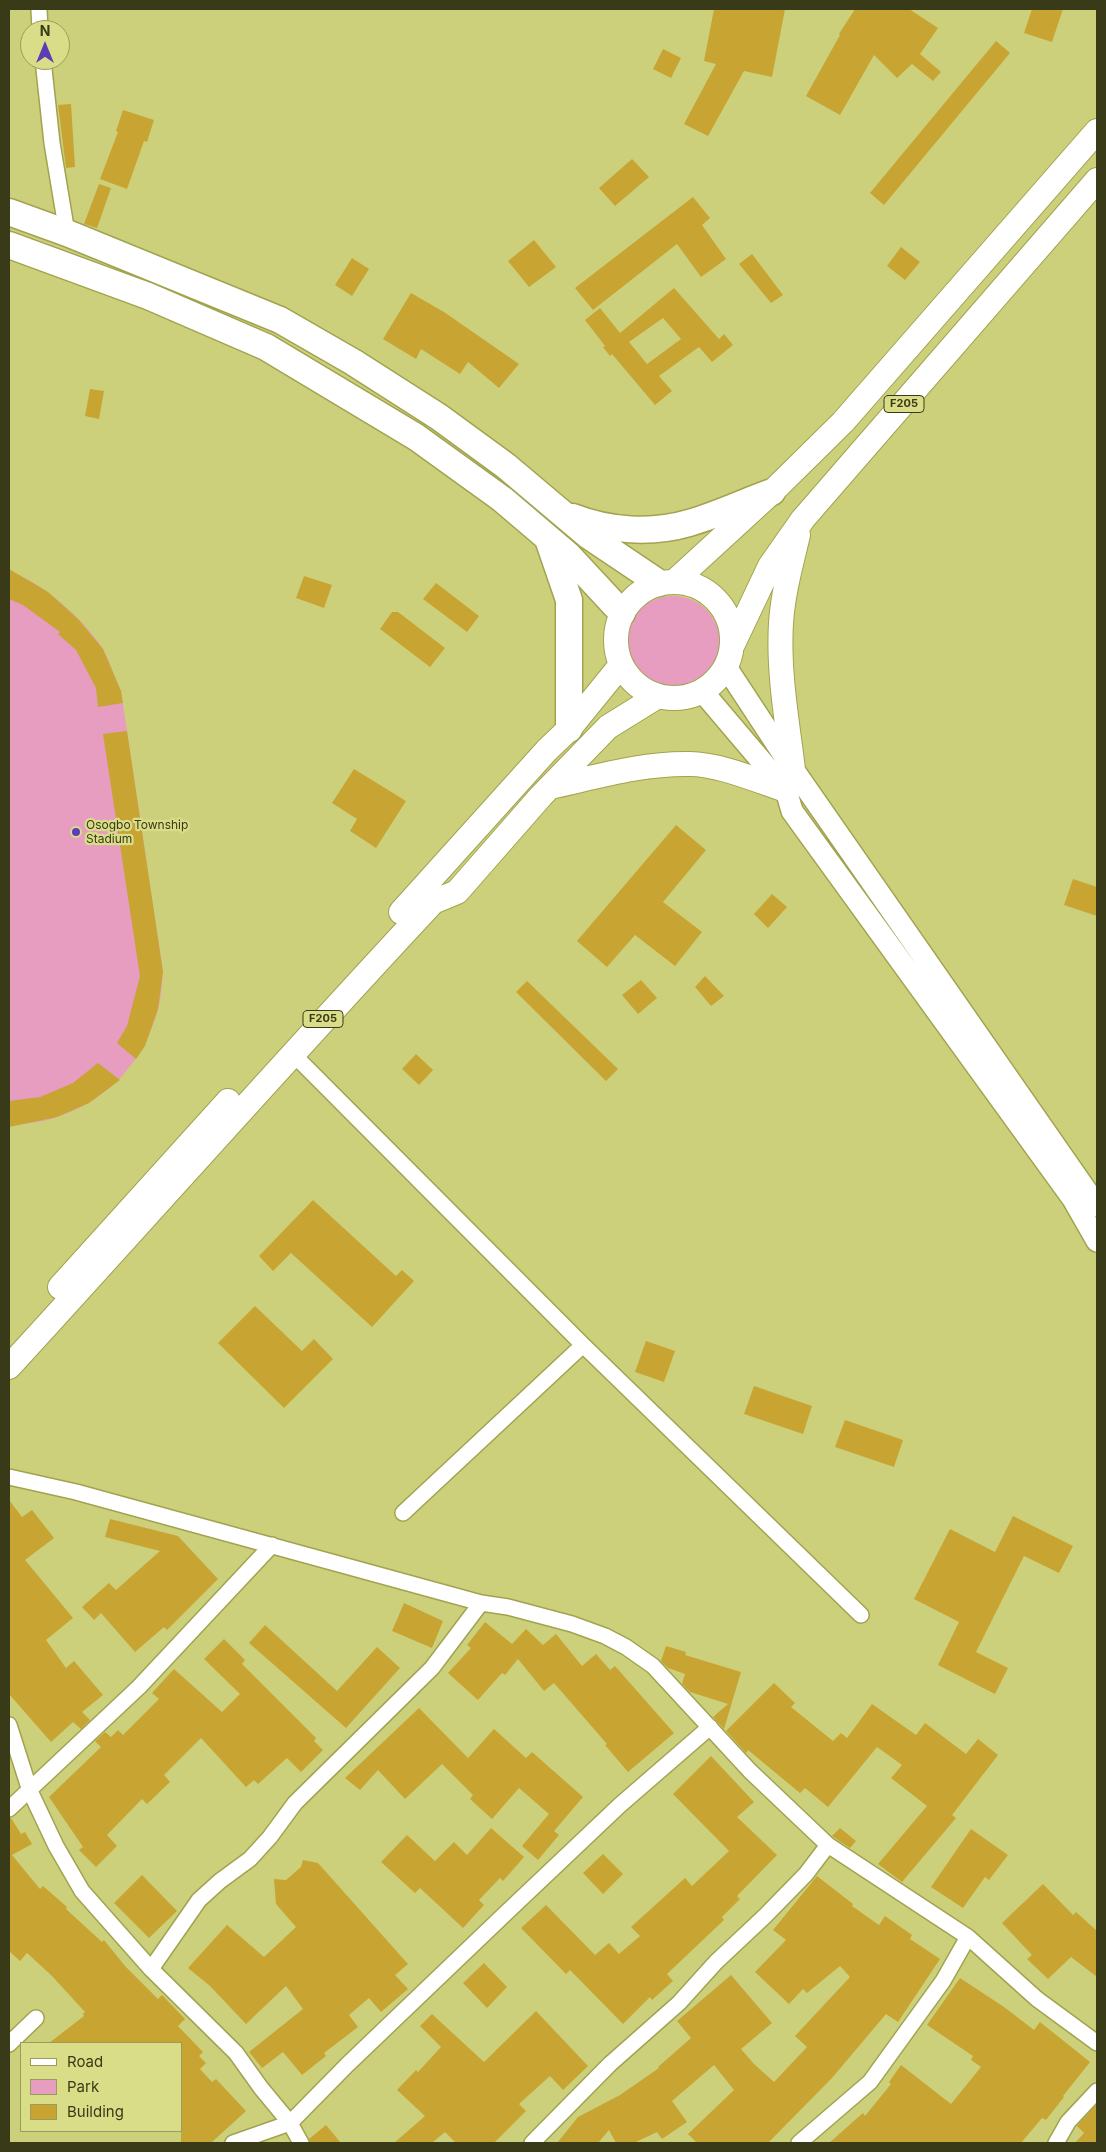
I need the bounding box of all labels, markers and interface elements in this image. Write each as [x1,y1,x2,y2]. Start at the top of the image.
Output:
north arrow [20,20,70,70]
text: N [40,22,50,39]
road number: F205 [884,396,924,412]
place label: Osogbo Township Stadium [86,818,188,846]
marker: Osogbo Township Stadium [70,826,82,838]
road number: F205 [303,1011,343,1028]
legend [20,2042,182,2132]
text: Road [67,2052,103,2071]
text: Park [67,2077,99,2096]
text: Building [67,2102,124,2121]

